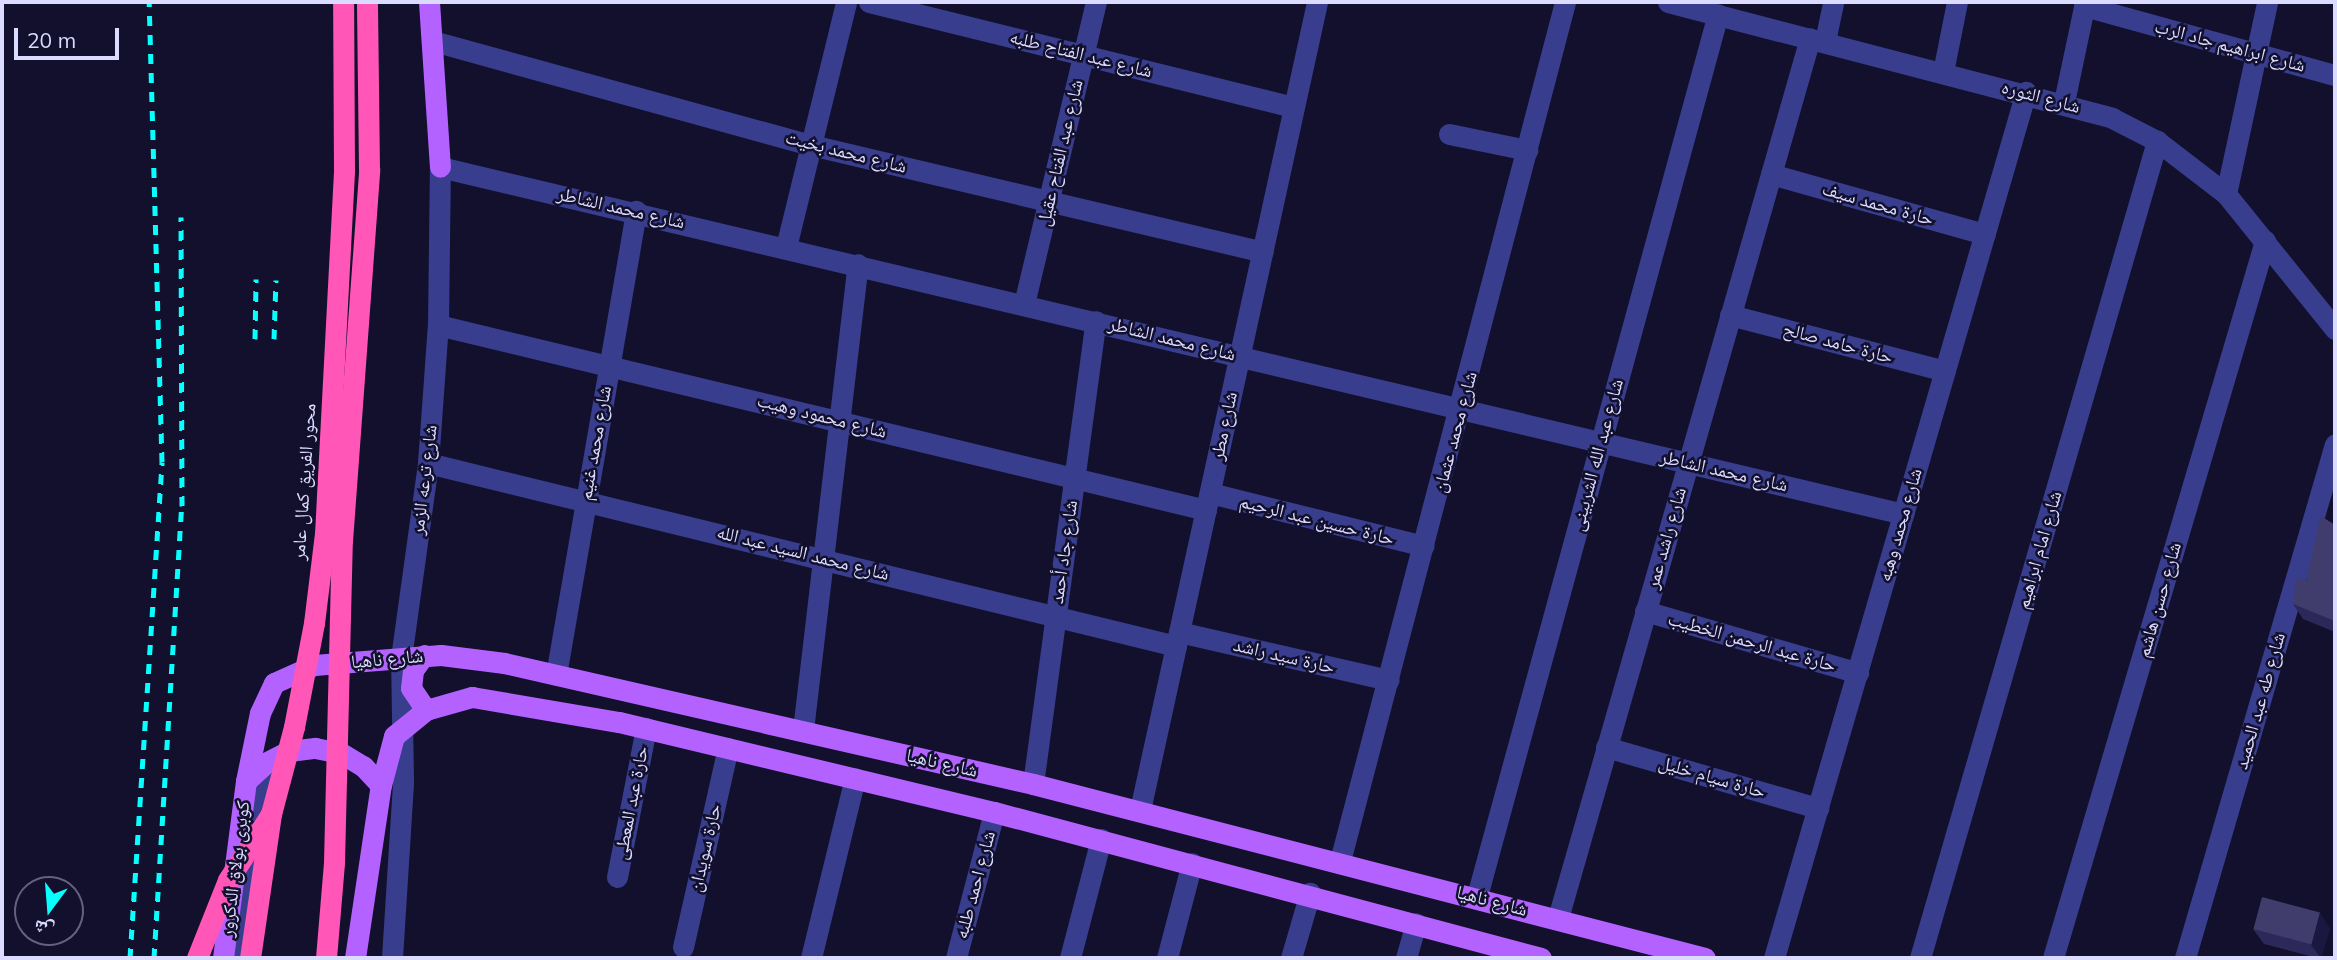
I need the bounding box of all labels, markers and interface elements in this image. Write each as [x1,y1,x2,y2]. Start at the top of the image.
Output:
scale bar [18,14,122,58]
street label: شارع ابراهيم جاد الرب [2152,15,2308,77]
street label: شارع عبد الفتاح طلبه [1007,25,1155,83]
text: 20 m [27,27,76,53]
street label: شارع الثوره [1999,76,2083,118]
street label: شارع عبد الفتاح عقيل [1032,77,1088,229]
street label: شارع محمد بخيت [783,126,909,178]
street label: حارة محمد سيف [1820,177,1936,231]
street label: شارع محمد الشاطر [555,182,687,234]
street label: شارع محمد الشاطر [1106,312,1238,366]
street label: حارة حامد صالح [1781,317,1895,369]
street label: شارع محمد عثمان [1428,369,1482,495]
street label: شارع عبد الله الشربينى [1566,377,1628,533]
street label: شارع محمد غنيم [574,384,616,502]
street label: شارع محمود وهيب [755,389,889,443]
street label: شارع مطر [1206,390,1242,462]
street label: محور الفريق كمال عامر [287,403,321,561]
street label: شارع ترعه الزمر [406,424,442,536]
street label: شارع محمد الشاطر [1658,445,1790,497]
street label: شارع محمد وهبه [1873,466,1927,584]
street label: شارع راشد عمر [1641,485,1691,591]
street label: شارع امام ابراهيم [2011,488,2067,612]
street label: حارة حسين عبد الرحيم [1237,490,1397,550]
street label: شارع جاد أحمد [1045,499,1083,605]
street label: شارع محمد السيد عبد الله [714,521,892,585]
street label: شارع حسن هاشم [2132,540,2186,660]
street label: حارة عبد الرحمن الخطيب [1665,607,1839,677]
street label: شارع طه عبد الحميد [2230,630,2290,772]
street label: حارة سيد راشد [1231,633,1337,679]
street label: شارع ناهيا [350,644,424,674]
street label: حارة عبد المعطى [609,744,653,862]
street label: شارع ناهيا [904,744,980,782]
street label: حارة سيام خليل [1656,751,1768,803]
street label: كوبرى بولاق الدكرور [215,800,255,938]
street label: حارة سويدان [684,802,726,894]
street label: شارع احمد طلبه [950,829,1000,941]
north arrow [14,876,84,946]
street label: شارع ناهيا [1454,881,1530,921]
text: ش [31,915,57,944]

